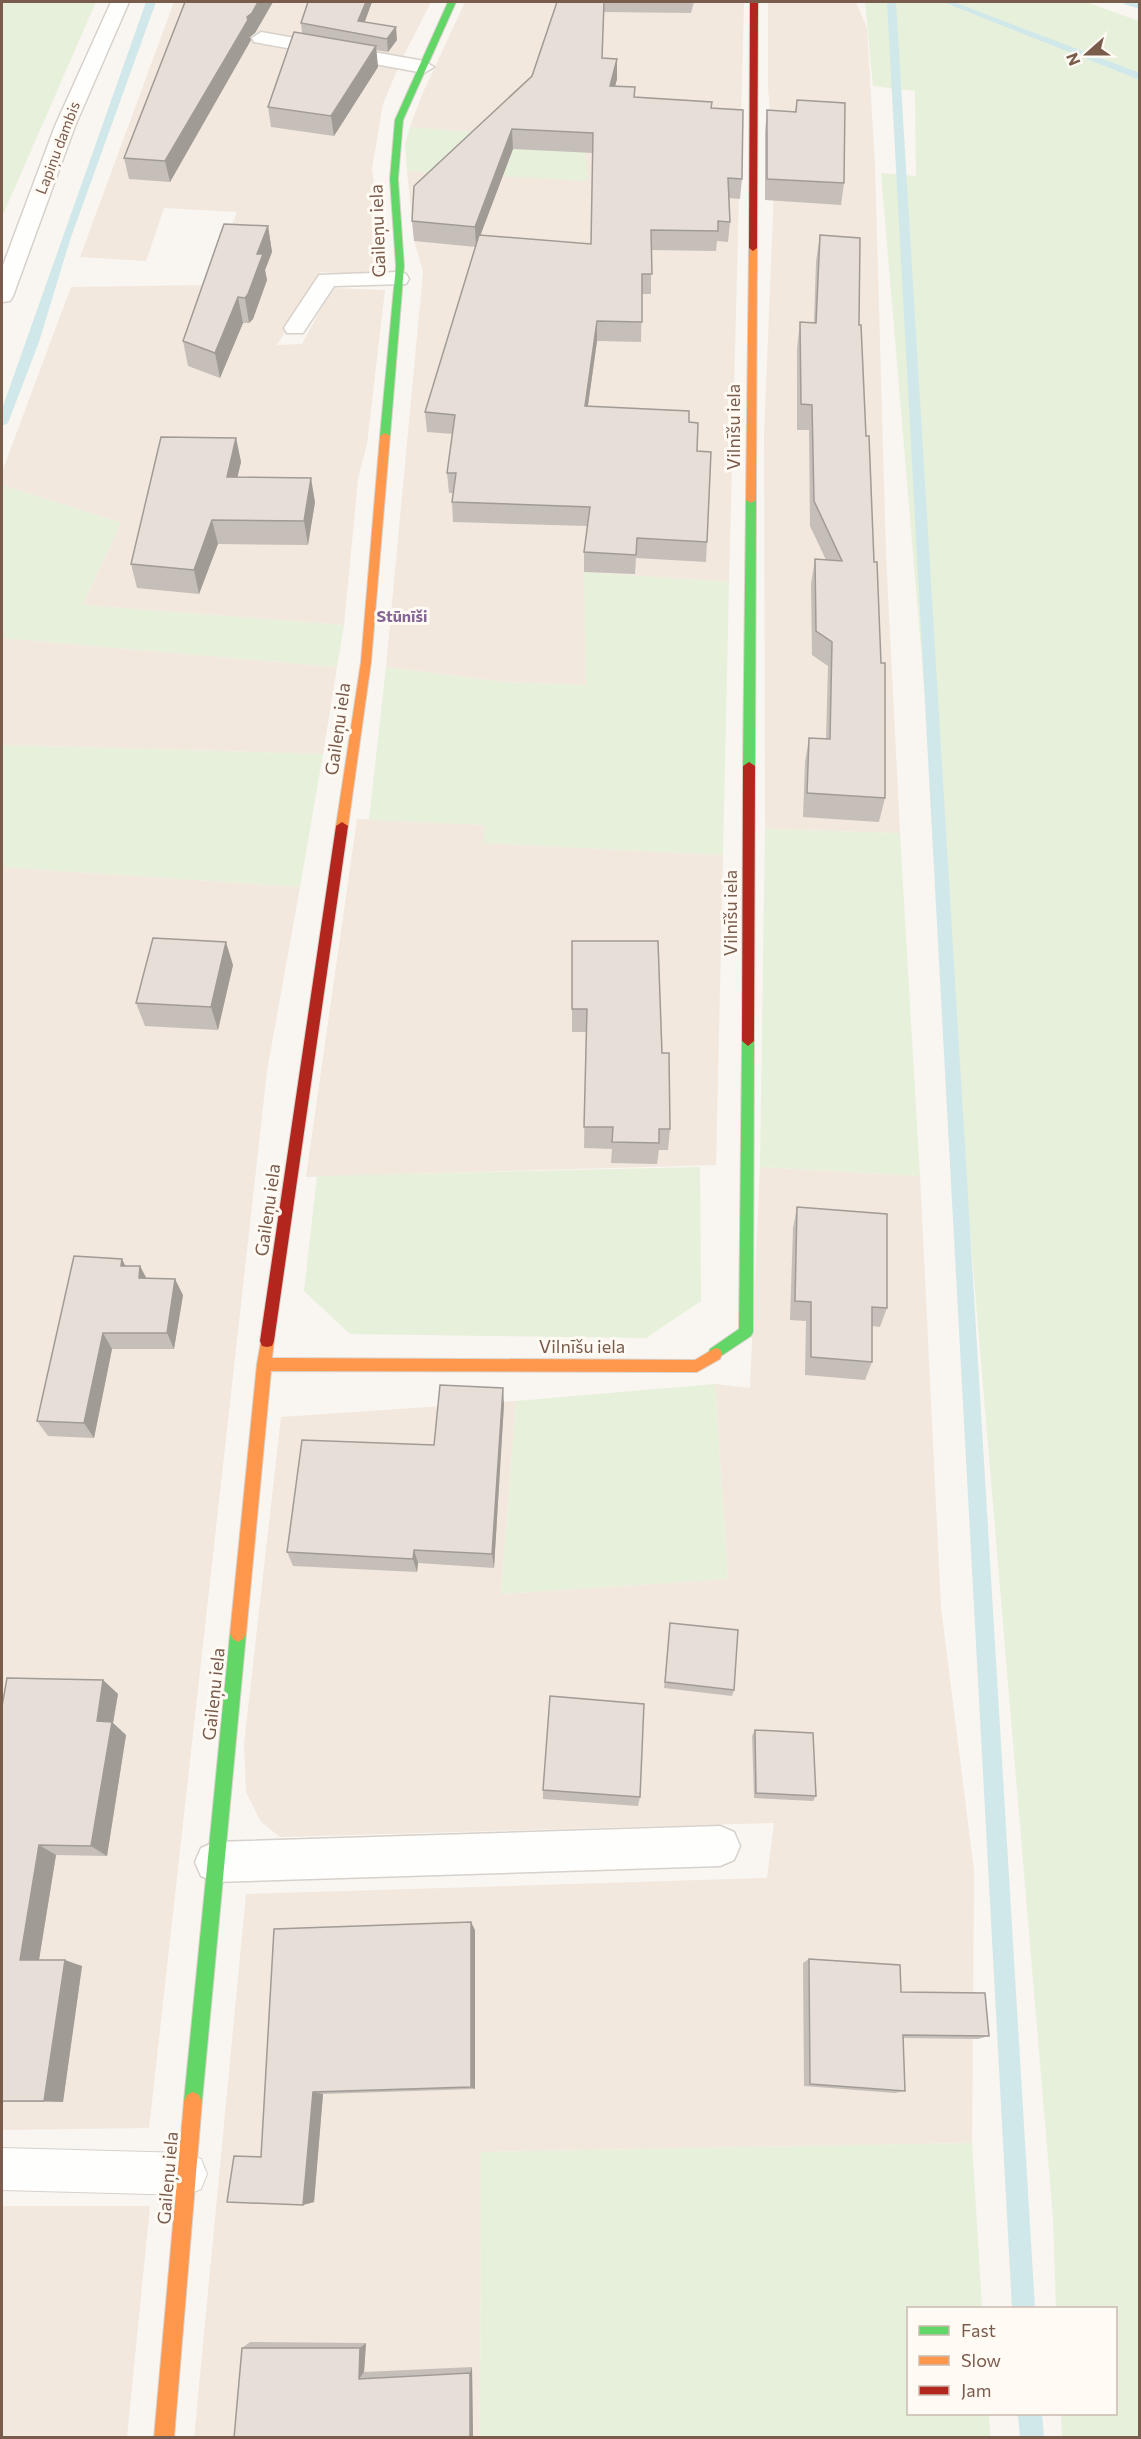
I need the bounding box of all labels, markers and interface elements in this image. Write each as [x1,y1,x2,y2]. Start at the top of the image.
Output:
north arrow [1057,24,1117,84]
text: N [1062,51,1084,69]
street label: Lapiņu dambis [31,98,85,197]
street label: Gaileņu iela [364,184,391,278]
street label: Vilnīšu iela [722,384,744,470]
district label: Stūnīši [377,606,427,625]
street label: Gaileņu iela [320,681,355,777]
street label: Vilnīšu iela [719,870,741,956]
street label: Gaileņu iela [250,1162,285,1258]
street label: Vilnīšu iela [539,1335,625,1357]
street label: Gaileņu iela [197,1646,230,1742]
street label: Gaileņu iela [152,2131,183,2225]
legend [907,2307,1117,2415]
text: Fast [961,2319,996,2341]
text: Slow [961,2349,1001,2371]
text: Jam [961,2379,991,2401]

